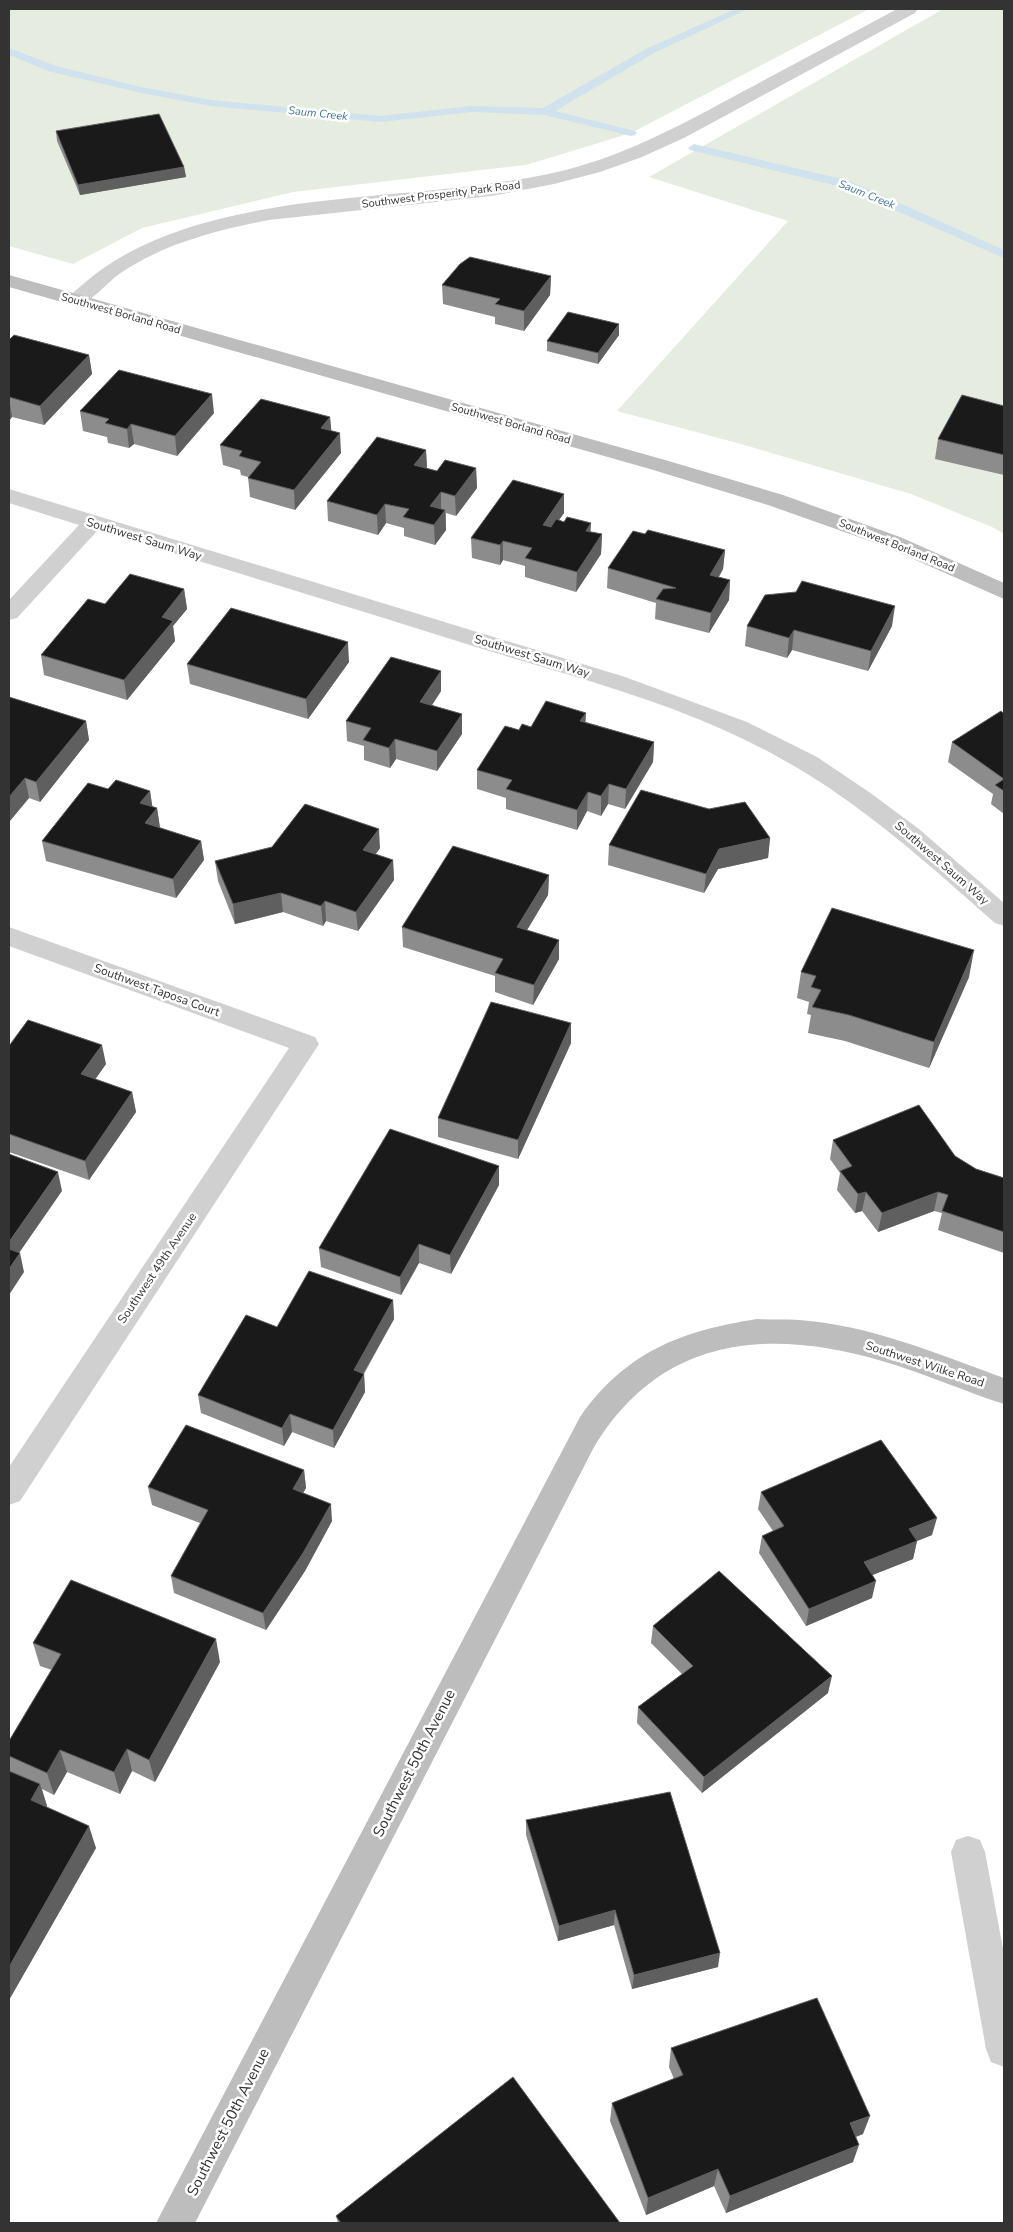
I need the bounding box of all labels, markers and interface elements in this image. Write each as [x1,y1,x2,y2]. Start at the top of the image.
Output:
water label: Saum Creek [288,103,349,124]
water label: Saum Creek [836,176,898,213]
street label: Southwest Prosperity Park Road [361,177,521,212]
street label: Southwest Borland Road [59,289,182,338]
street label: Southwest Borland Road [449,399,572,448]
street label: Southwest Saum Way [84,514,204,564]
street label: Southwest Borland Road [837,515,957,576]
street label: Southwest Saum Way [472,631,592,681]
street label: Southwest Saum Way [891,818,993,909]
street label: Southwest Taposa Court [92,960,223,1020]
street label: Southwest 49th Avenue [114,1209,200,1327]
street label: Southwest Wilke Road [864,1337,986,1391]
street label: Southwest 50th Avenue [368,1686,460,1840]
street label: Southwest 50th Avenue [182,2045,274,2199]

